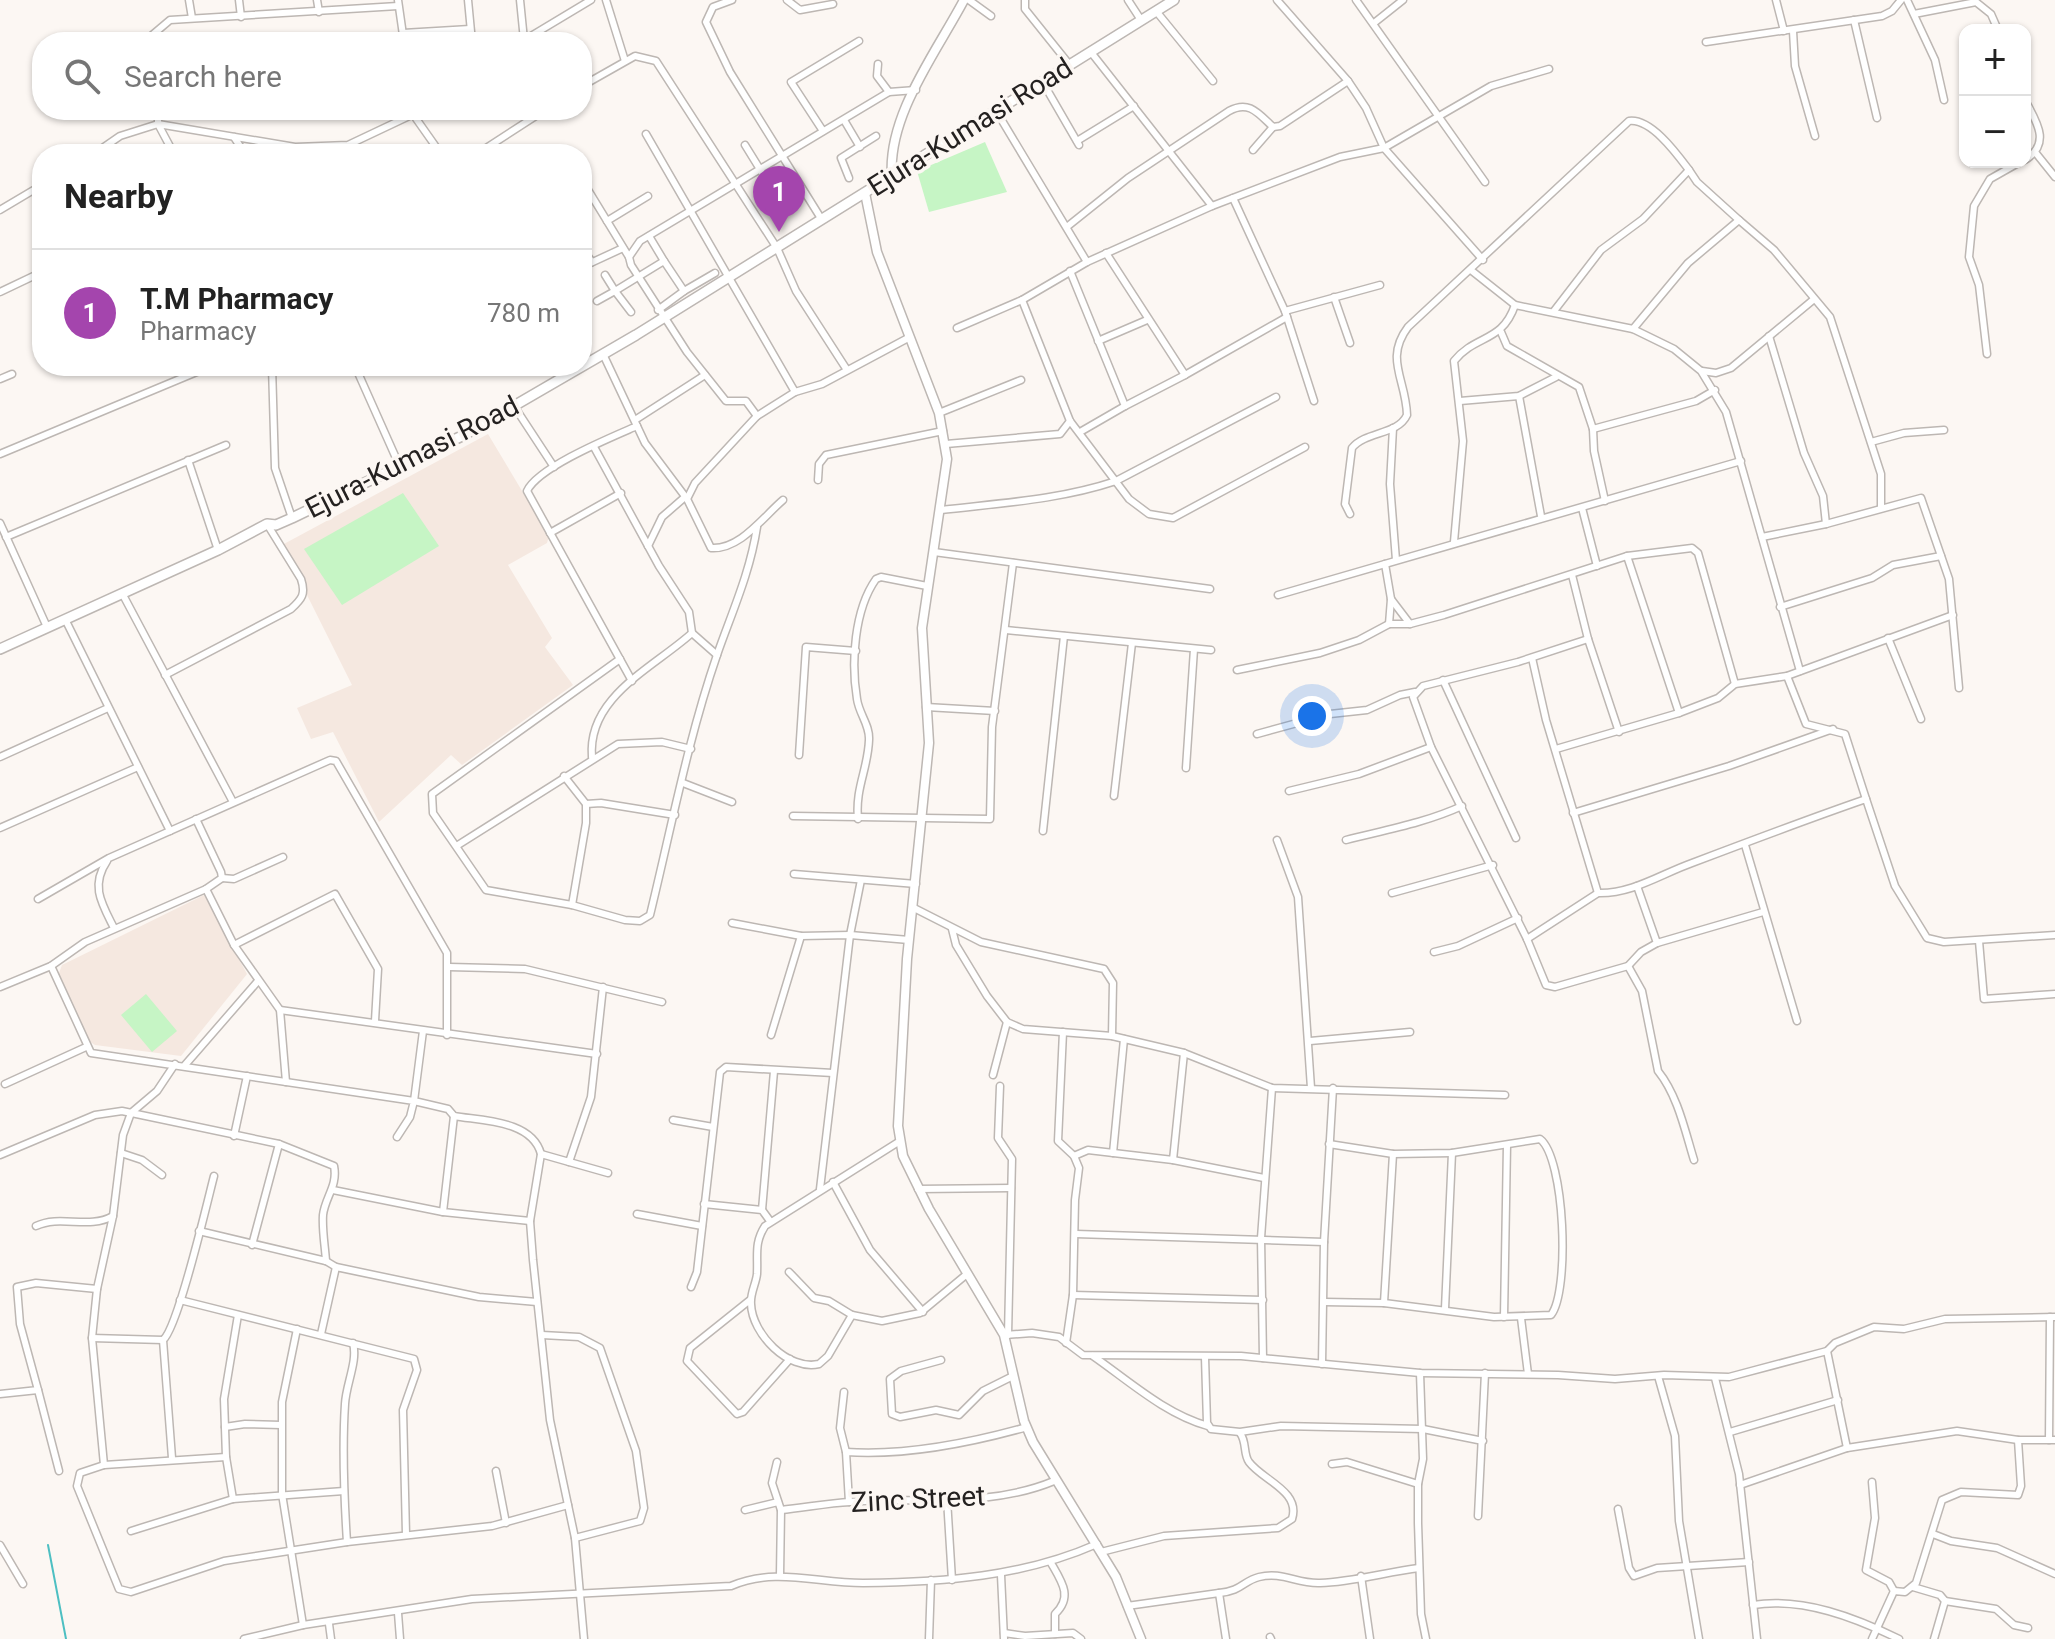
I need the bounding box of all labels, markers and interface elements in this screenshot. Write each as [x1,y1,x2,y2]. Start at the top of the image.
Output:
map controls [1959,24,2031,168]
button: + [1959,24,2031,96]
search box [32,32,592,120]
street label: Ejura-Kumasi Road [862,51,1078,203]
icon: search [60,54,104,98]
text: Search here [124,59,282,94]
button: − [1959,96,2031,168]
pin: 1 [753,166,805,232]
text: Nearby [64,176,173,216]
text: T.M Pharmacy [140,281,333,316]
text: 1 [83,298,97,328]
text: 780 m [487,298,560,328]
text: Pharmacy [140,316,257,346]
street label: Ejura-Kumasi Road [300,389,524,525]
your location [1292,696,1332,736]
street label: Zinc Street [850,1479,986,1519]

